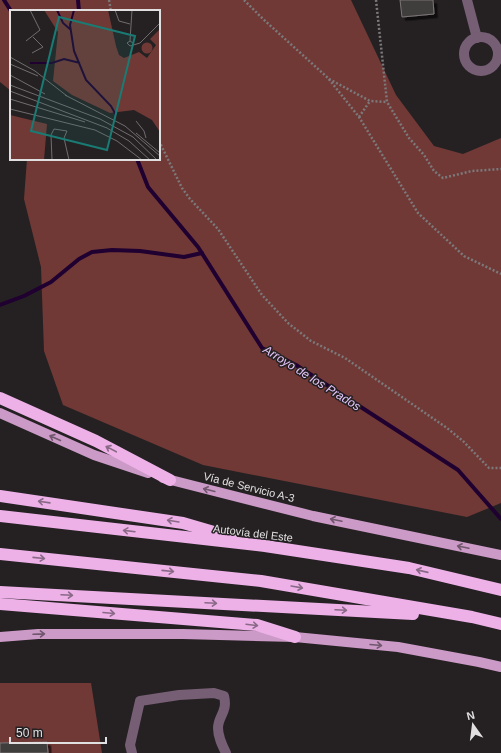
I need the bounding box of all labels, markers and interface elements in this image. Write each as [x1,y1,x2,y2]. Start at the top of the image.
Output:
inset map [10,10,160,160]
water label: Arroyo de los Prados [260,342,363,414]
one-way arrow [49,434,61,441]
one-way arrow [105,444,117,452]
street label: Vía de Servicio A-3 [202,470,296,504]
one-way arrow [203,485,216,493]
one-way arrow [38,498,51,506]
one-way arrow [329,516,342,524]
one-way arrow [167,517,180,525]
street label: Autovía del Este [213,522,293,544]
one-way arrow [122,527,135,534]
one-way arrow [457,543,470,551]
one-way arrow [32,554,45,562]
one-way arrow [416,567,429,575]
one-way arrow [161,568,174,575]
one-way arrow [290,584,303,592]
one-way arrow [60,592,73,599]
one-way arrow [204,599,217,606]
one-way arrow [334,606,347,613]
one-way arrow [102,609,115,617]
one-way arrow [245,621,258,629]
one-way arrow [32,631,45,638]
one-way arrow [369,641,382,648]
north arrow [453,705,493,745]
text: N [465,709,476,722]
scale bar [10,719,106,745]
text: 50 m [16,726,43,740]

